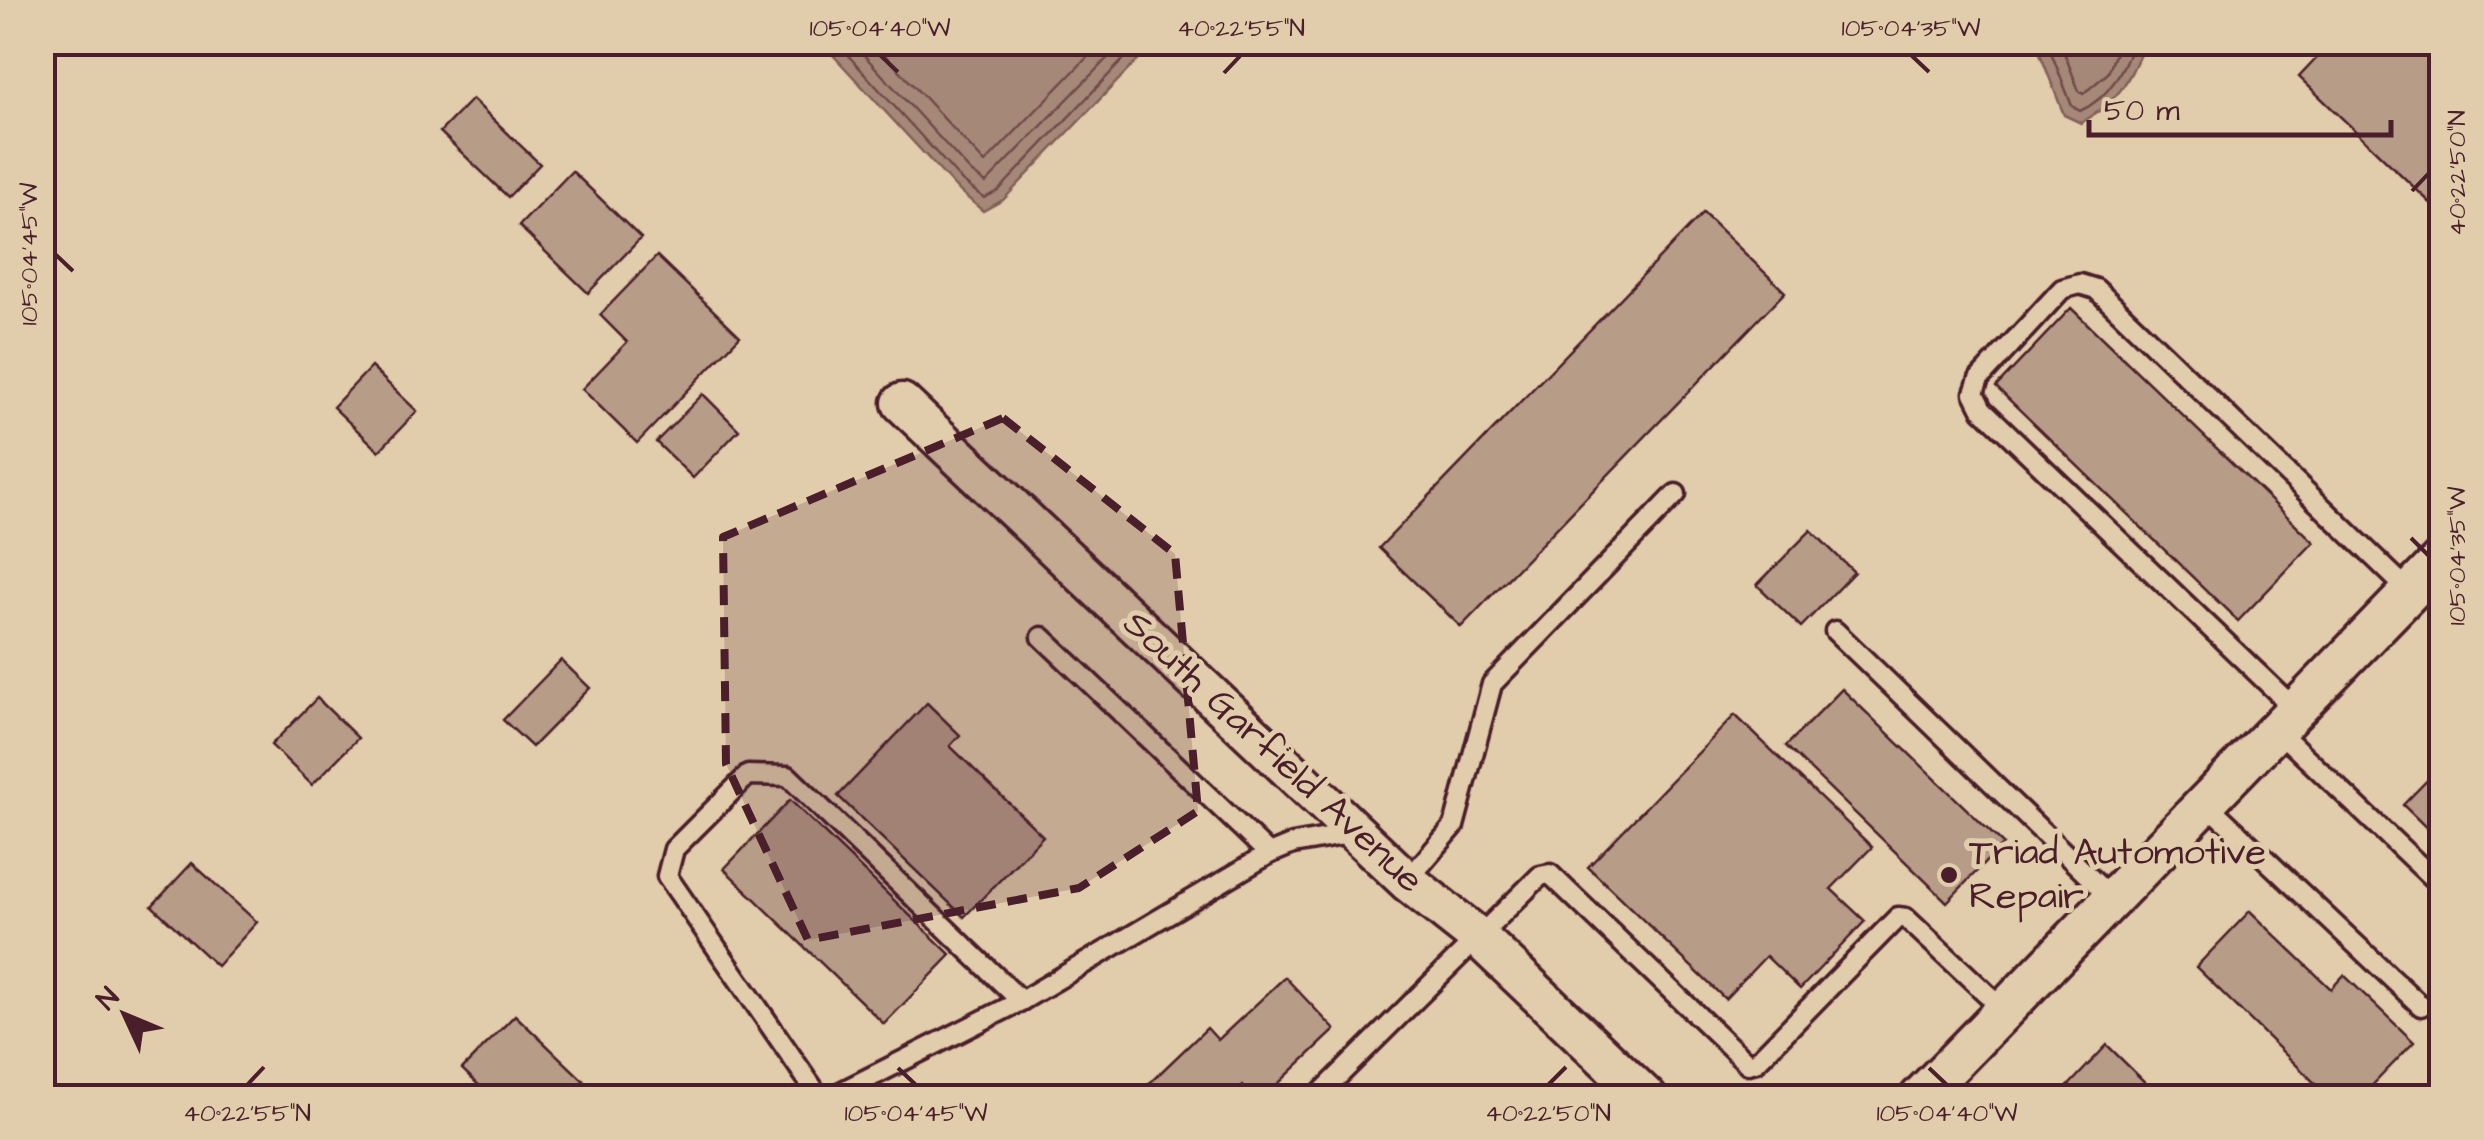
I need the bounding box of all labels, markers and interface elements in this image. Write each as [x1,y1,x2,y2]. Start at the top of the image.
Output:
text: 105°04'40"W [809,11,951,46]
text: 40°22'55"N [1177,11,1305,46]
text: 105°04'35"W [1842,11,1981,46]
scale bar [2089,75,2392,137]
text: 50 m [2104,90,2180,132]
text: 40°22'50"N [2440,110,2475,236]
text: 105°04'45"W [12,182,47,326]
text: 105°04'35"W [2440,486,2475,625]
street label: South Garfield Avenue [1111,599,1435,905]
place label: Triad Automotive Repair [1969,827,2266,923]
marker: Triad Automotive Repair [1938,864,1960,886]
north arrow [75,965,175,1065]
text: N [88,978,129,1019]
text: 40°22'55"N [183,1096,311,1131]
text: 105°04'45"W [844,1096,988,1131]
text: 40°22'50"N [1485,1096,1611,1131]
text: 105°04'40"W [1876,1096,2018,1131]

